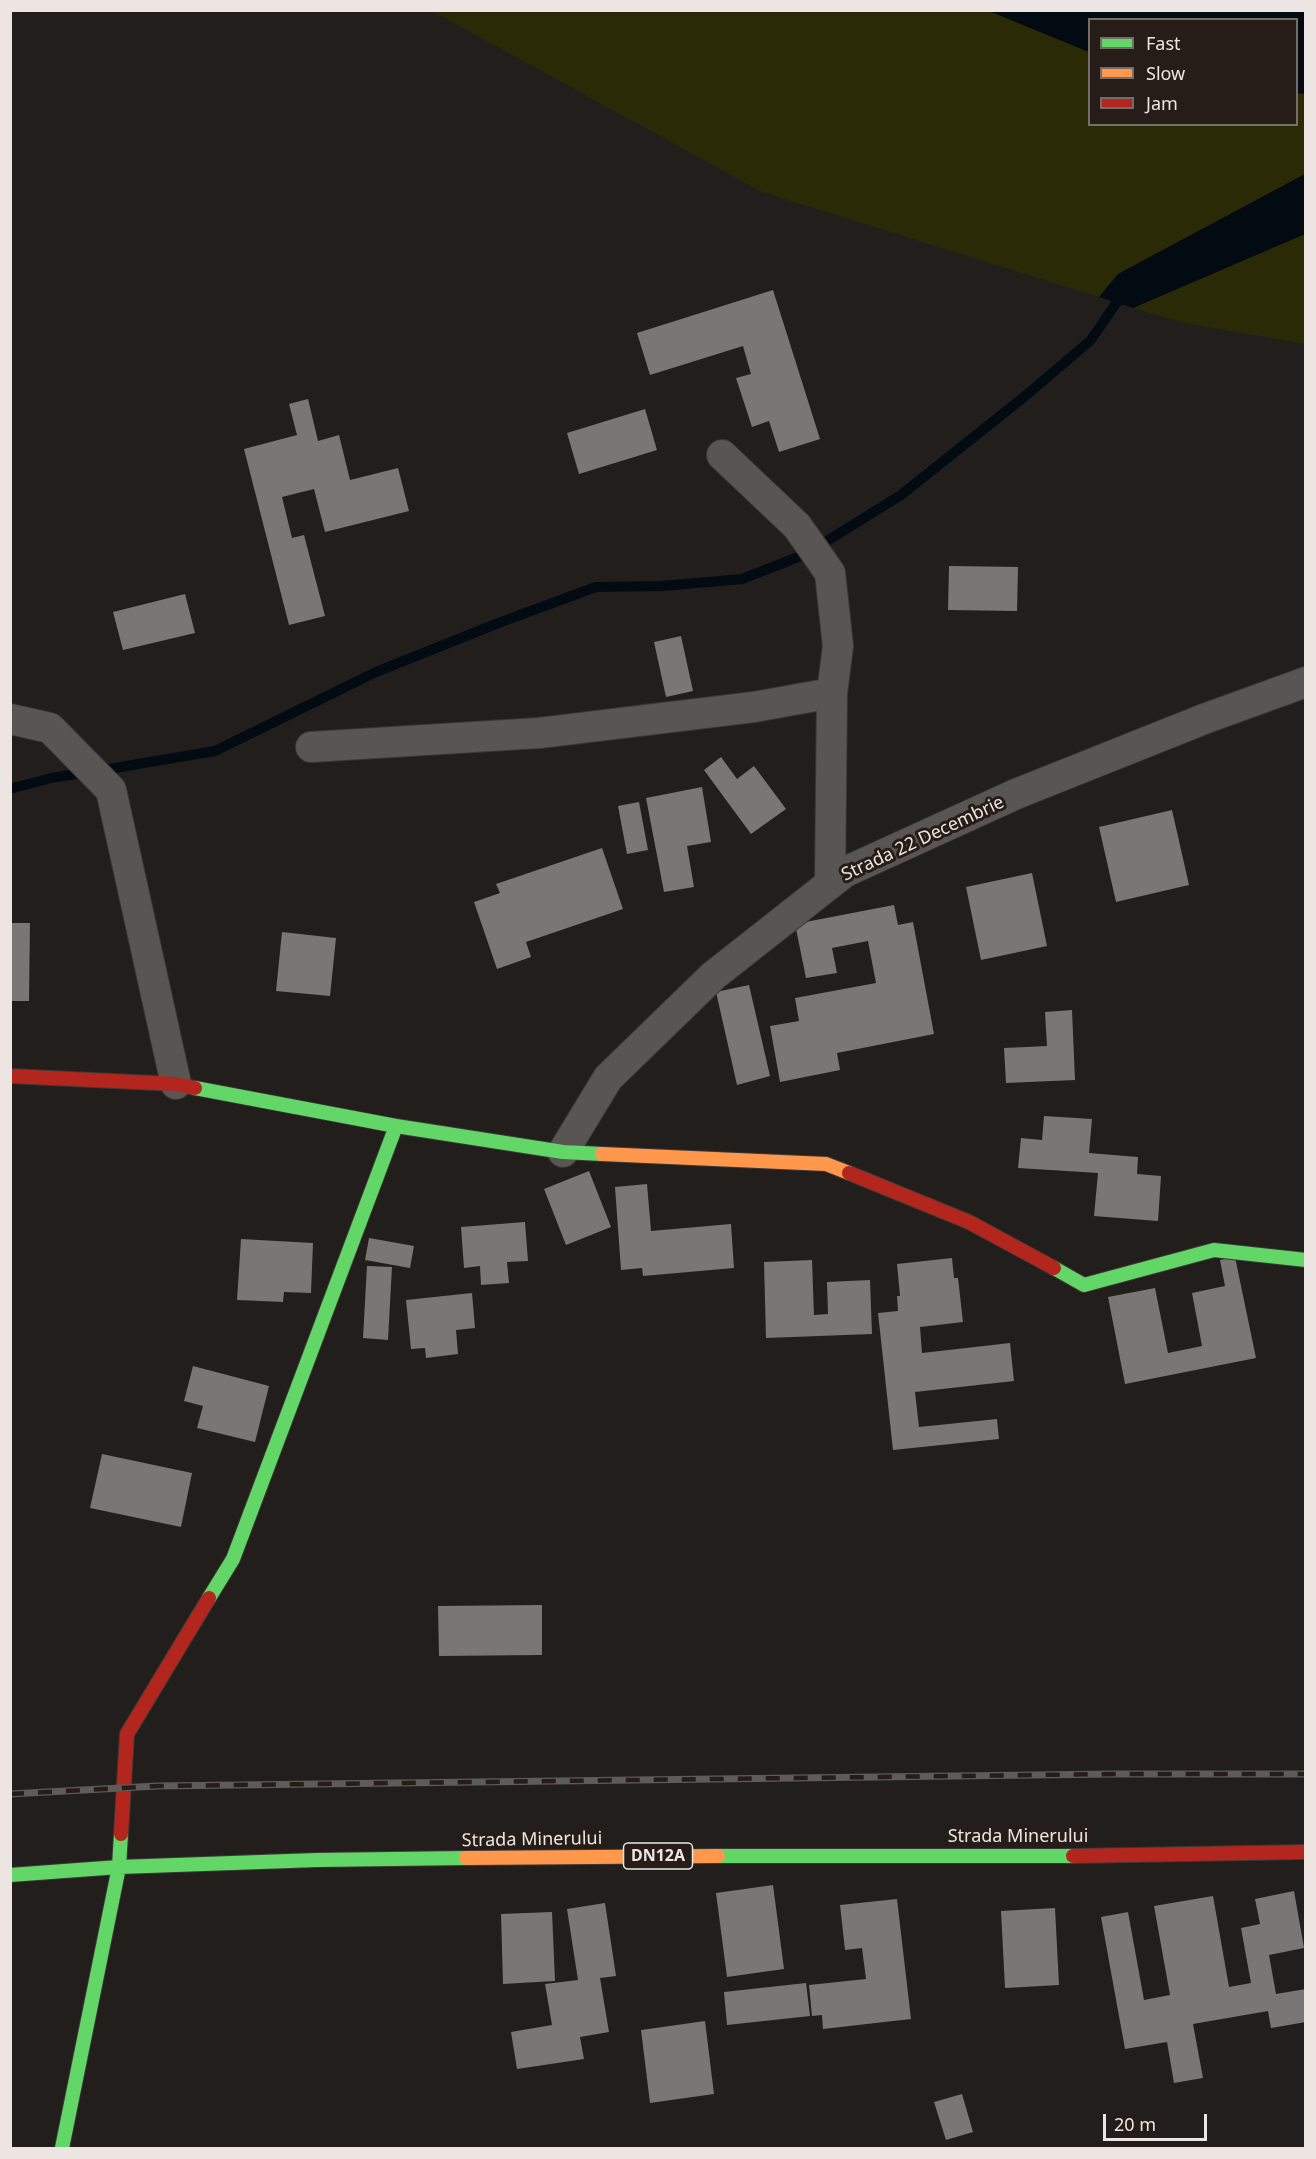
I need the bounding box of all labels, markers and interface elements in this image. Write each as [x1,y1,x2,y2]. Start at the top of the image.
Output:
legend [1088,18,1298,126]
text: Fast [1146,31,1181,55]
text: Slow [1146,61,1185,85]
text: Jam [1146,91,1178,115]
street label: Strada 22 Decembrie [838,792,1008,886]
street label: Strada Minerului [948,1826,1088,1848]
street label: Strada Minerului [462,1828,602,1852]
road number: DN12A [624,1843,692,1869]
scale bar [1106,2102,1210,2140]
text: 20 m [1114,2112,1156,2136]

